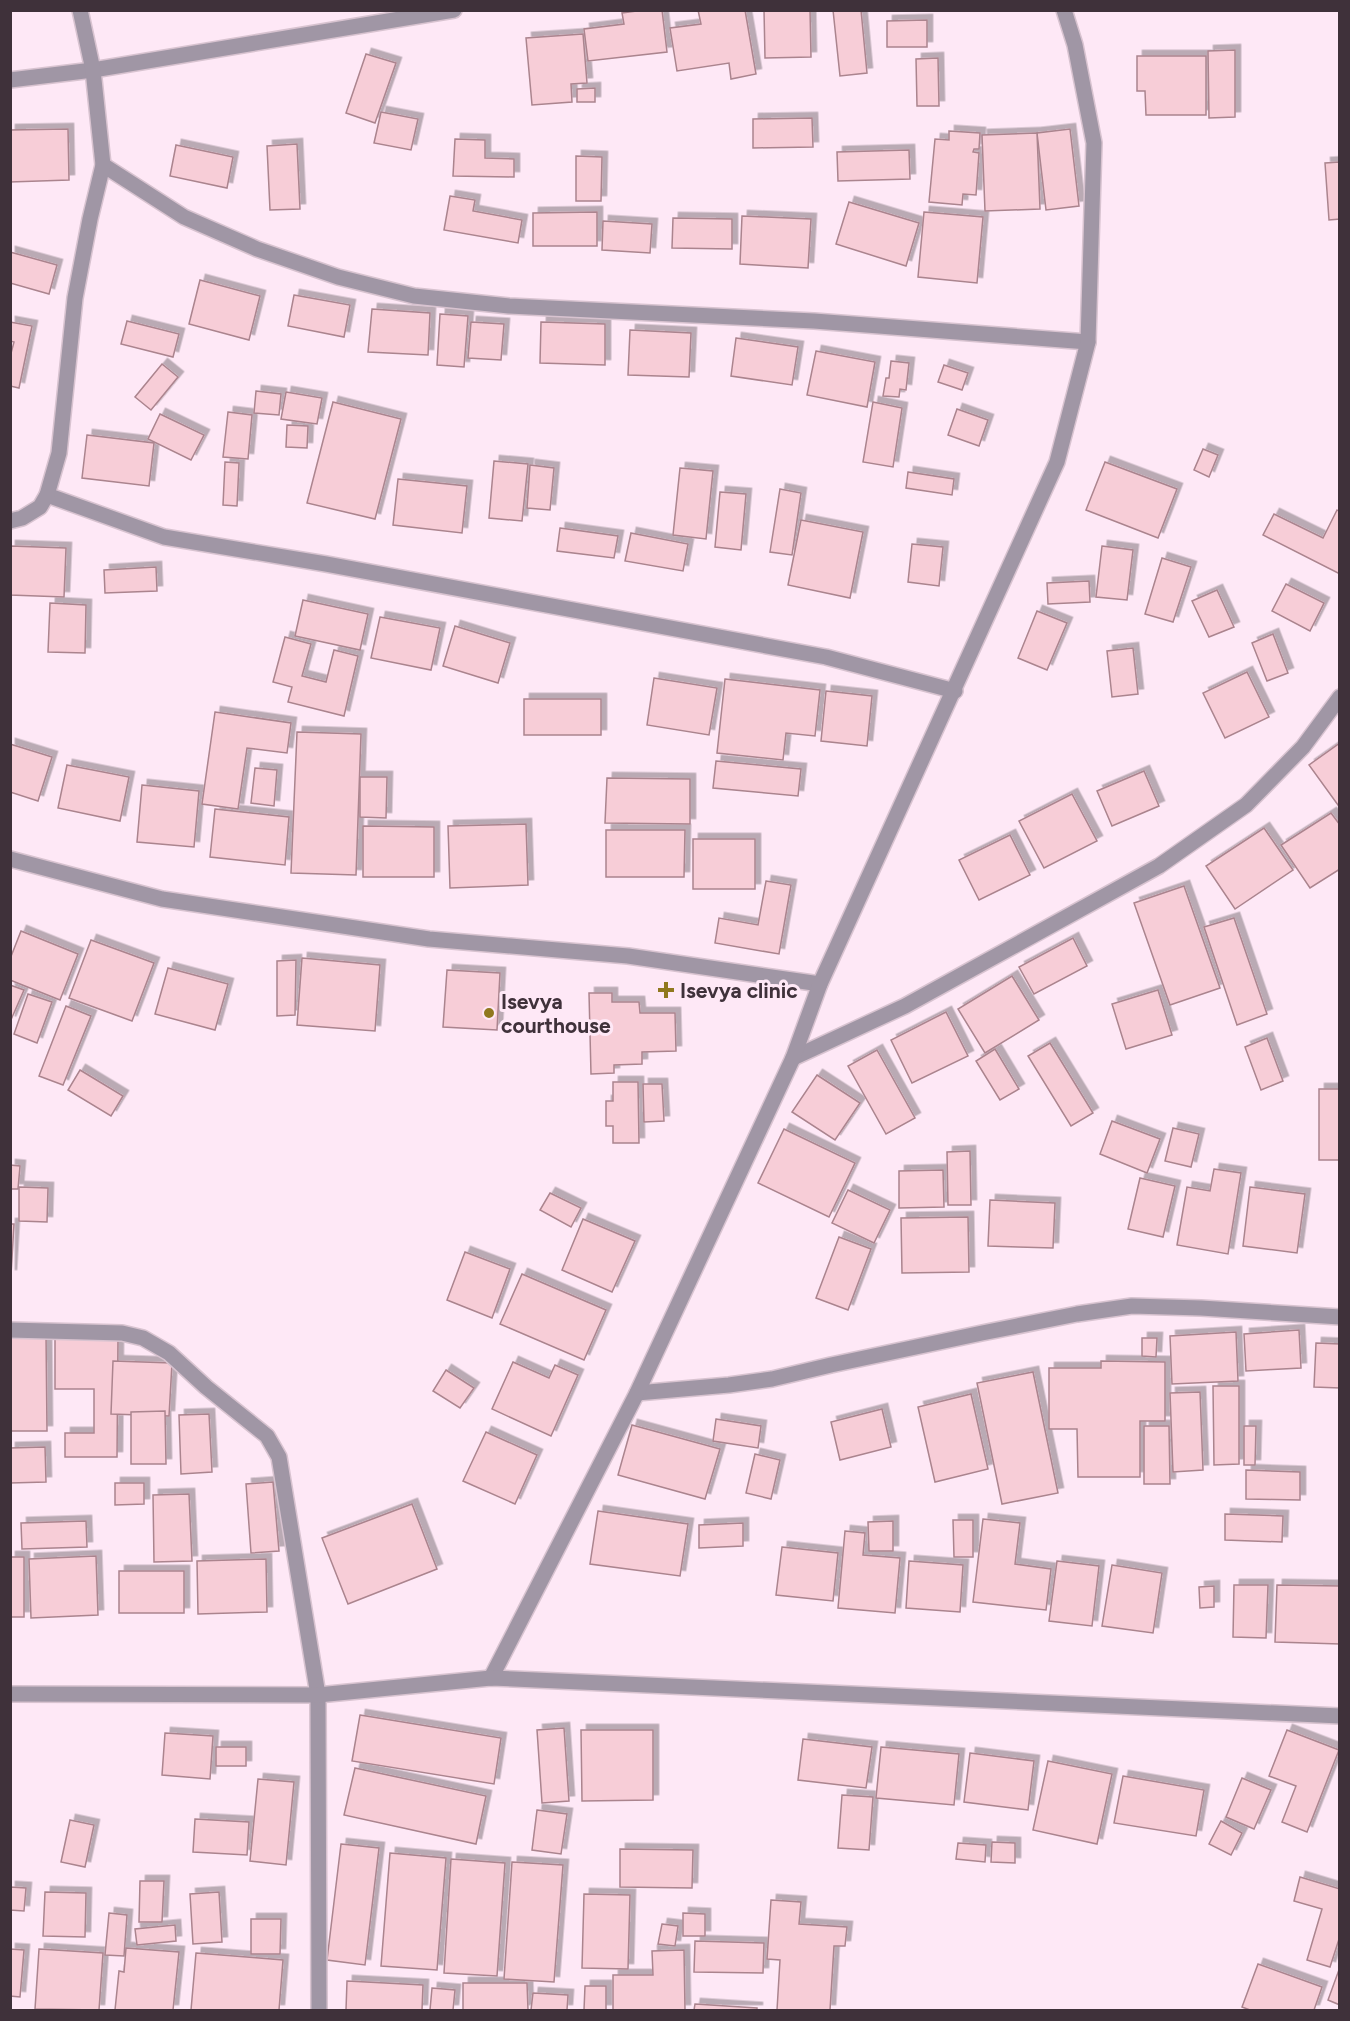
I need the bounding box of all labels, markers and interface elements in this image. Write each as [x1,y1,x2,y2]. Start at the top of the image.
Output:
place label: Isevya clinic [680,978,798,1003]
marker: Isevya clinic [657,981,675,999]
place label: Isevya courthouse [501,989,611,1038]
marker: Isevya courthouse [482,1006,496,1020]

